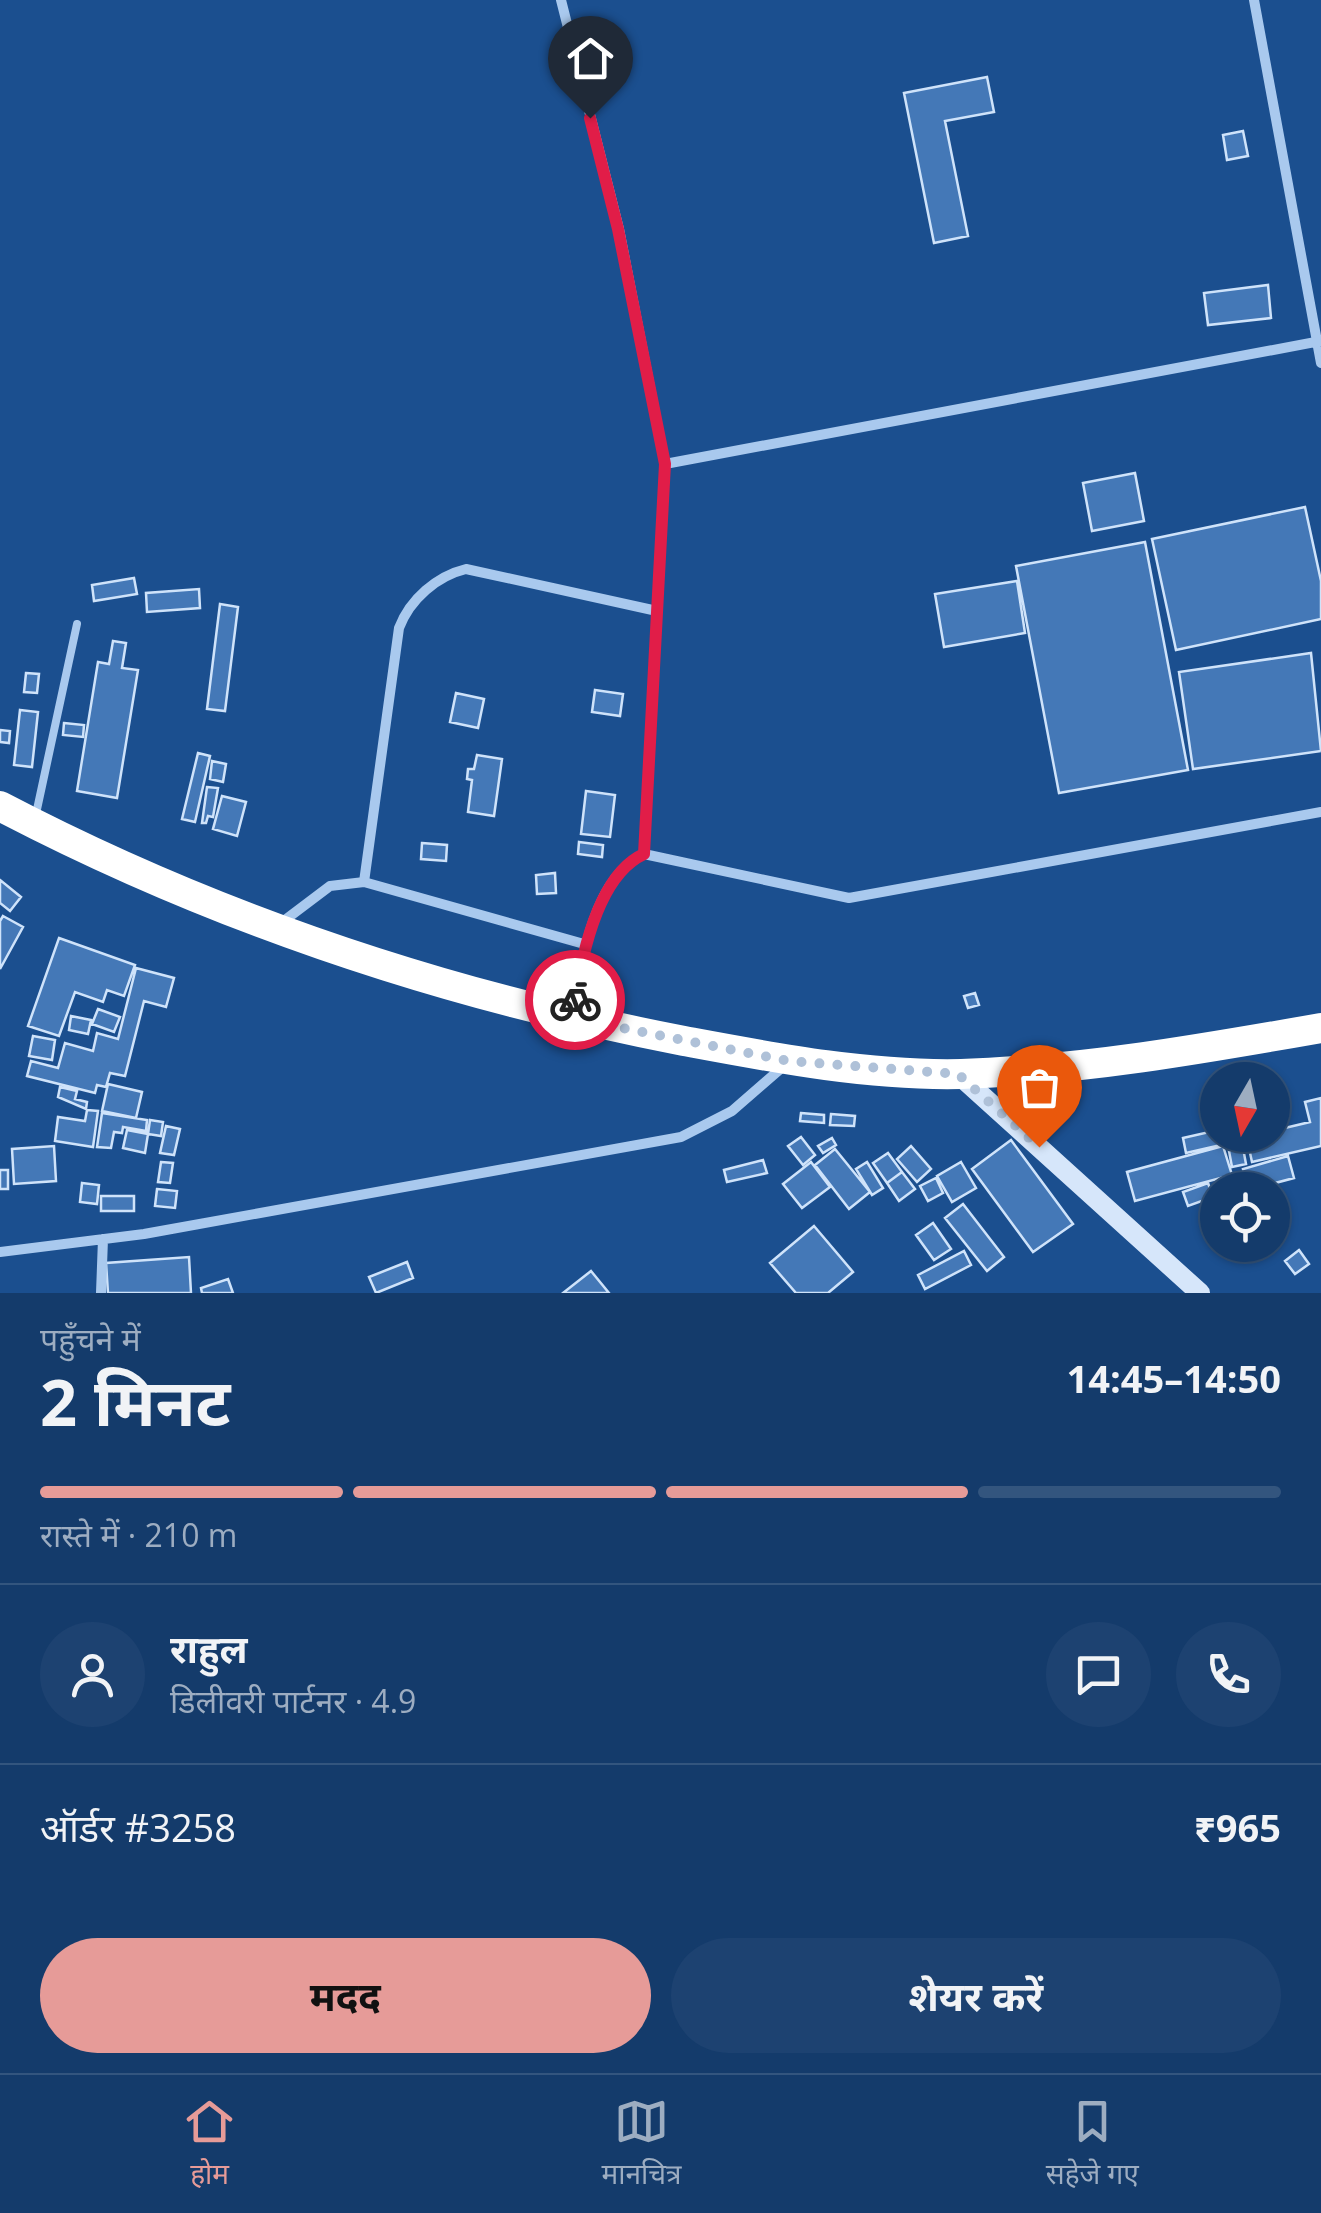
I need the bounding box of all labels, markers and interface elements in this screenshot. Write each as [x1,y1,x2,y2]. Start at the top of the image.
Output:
pin [548,16,633,119]
icon: home [563,31,618,86]
courier [525,950,625,1050]
icon: bike [548,973,603,1028]
pin [997,1045,1082,1148]
icon: bag [1012,1060,1067,1115]
north arrow [1200,1062,1290,1152]
map controls [1200,1062,1290,1262]
button: locate [1200,1172,1290,1262]
text: पहुँचने में [40,1317,141,1360]
text: 14:45–14:50 [1067,1352,1281,1404]
text: 2 मिनट [40,1357,231,1445]
text: रास्ते में · 210 m [40,1513,237,1556]
button: person [40,1622,145,1727]
text: राहुल [170,1622,247,1674]
button: chat [1046,1622,1151,1727]
button: phone [1176,1622,1281,1727]
text: डिलीवरी पार्टनर · 4.9 [170,1679,416,1722]
text: ऑर्डर #3258 [40,1801,236,1853]
text: ₹965 [1194,1801,1281,1853]
button: मदद [40,1938,651,2053]
button: शेयर करें [671,1938,1281,2053]
tab: होम [182,2094,237,2195]
tab: मानचित्र [601,2094,681,2195]
tab: सहेजे गए [1046,2094,1139,2195]

